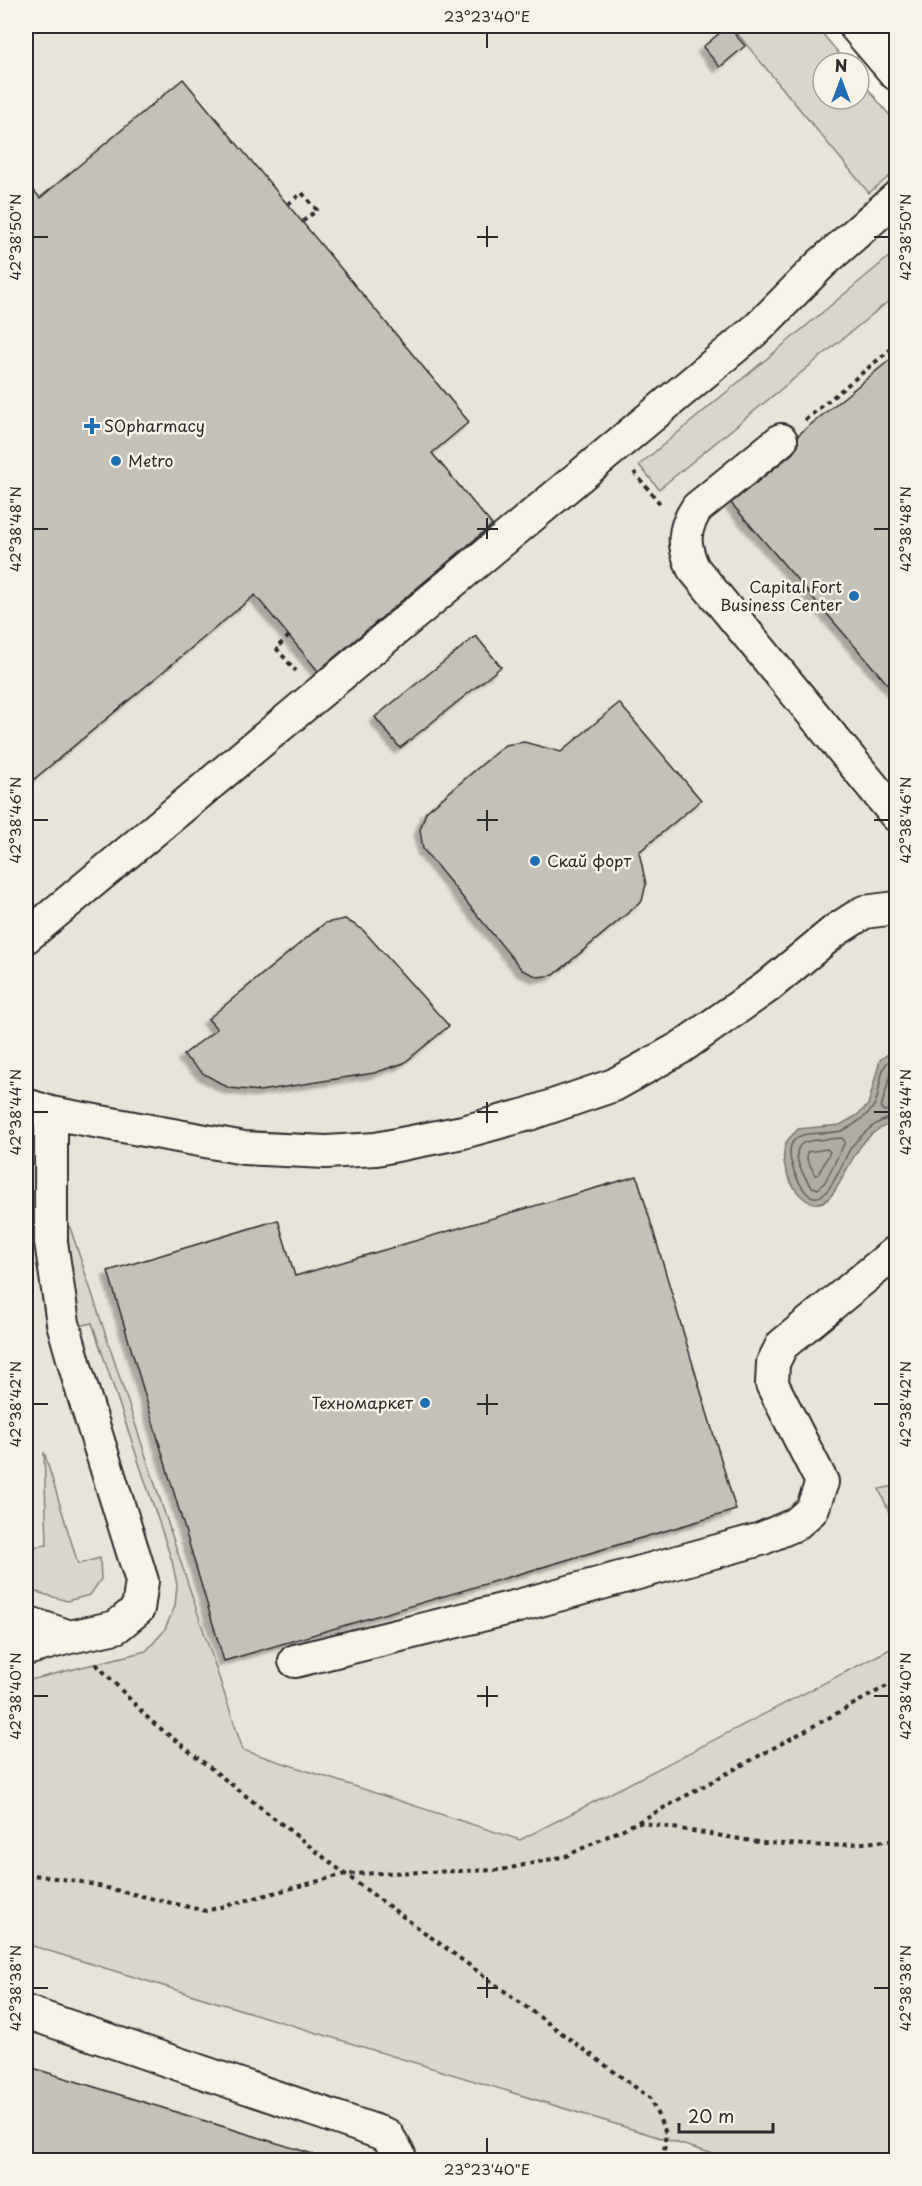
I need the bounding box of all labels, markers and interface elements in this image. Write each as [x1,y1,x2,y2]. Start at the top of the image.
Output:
text: 23°23'40"E [444,4,530,27]
north arrow [811,51,871,111]
text: N [835,53,847,77]
text: 42°38'50"N [3,193,26,281]
text: 42°38'50"N [893,193,916,281]
place label: SOpharmacy [104,413,205,437]
marker: SOpharmacy [85,419,99,433]
place label: Metro [128,448,174,472]
marker: Metro [109,454,123,468]
text: 42°38'48"N [3,486,26,572]
text: 42°38'48"N [893,486,916,572]
place label: Capital Fort Business Center [720,574,843,616]
marker: Capital Fort Business Center [847,589,861,603]
text: 42°38'46"N [3,777,26,863]
text: 42°38'46"N [893,777,916,863]
place label: Скай форт [547,848,631,872]
marker: Скай форт [528,854,542,868]
text: 42°38'44"N [3,1069,26,1155]
text: 42°38'44"N [893,1069,916,1155]
text: 42°38'42"N [3,1361,26,1447]
text: 42°38'42"N [893,1361,916,1447]
place label: Техномаркет [311,1390,413,1414]
marker: Техномаркет [418,1396,432,1410]
text: 42°38'40"N [3,1652,26,1740]
text: 42°38'40"N [893,1652,916,1740]
text: 42°38'38"N [3,1945,26,2031]
text: 42°38'38"N [893,1945,916,2031]
scale bar [679,2096,774,2134]
text: 20 m [688,2102,734,2129]
text: 23°23'40"E [444,2157,530,2180]

